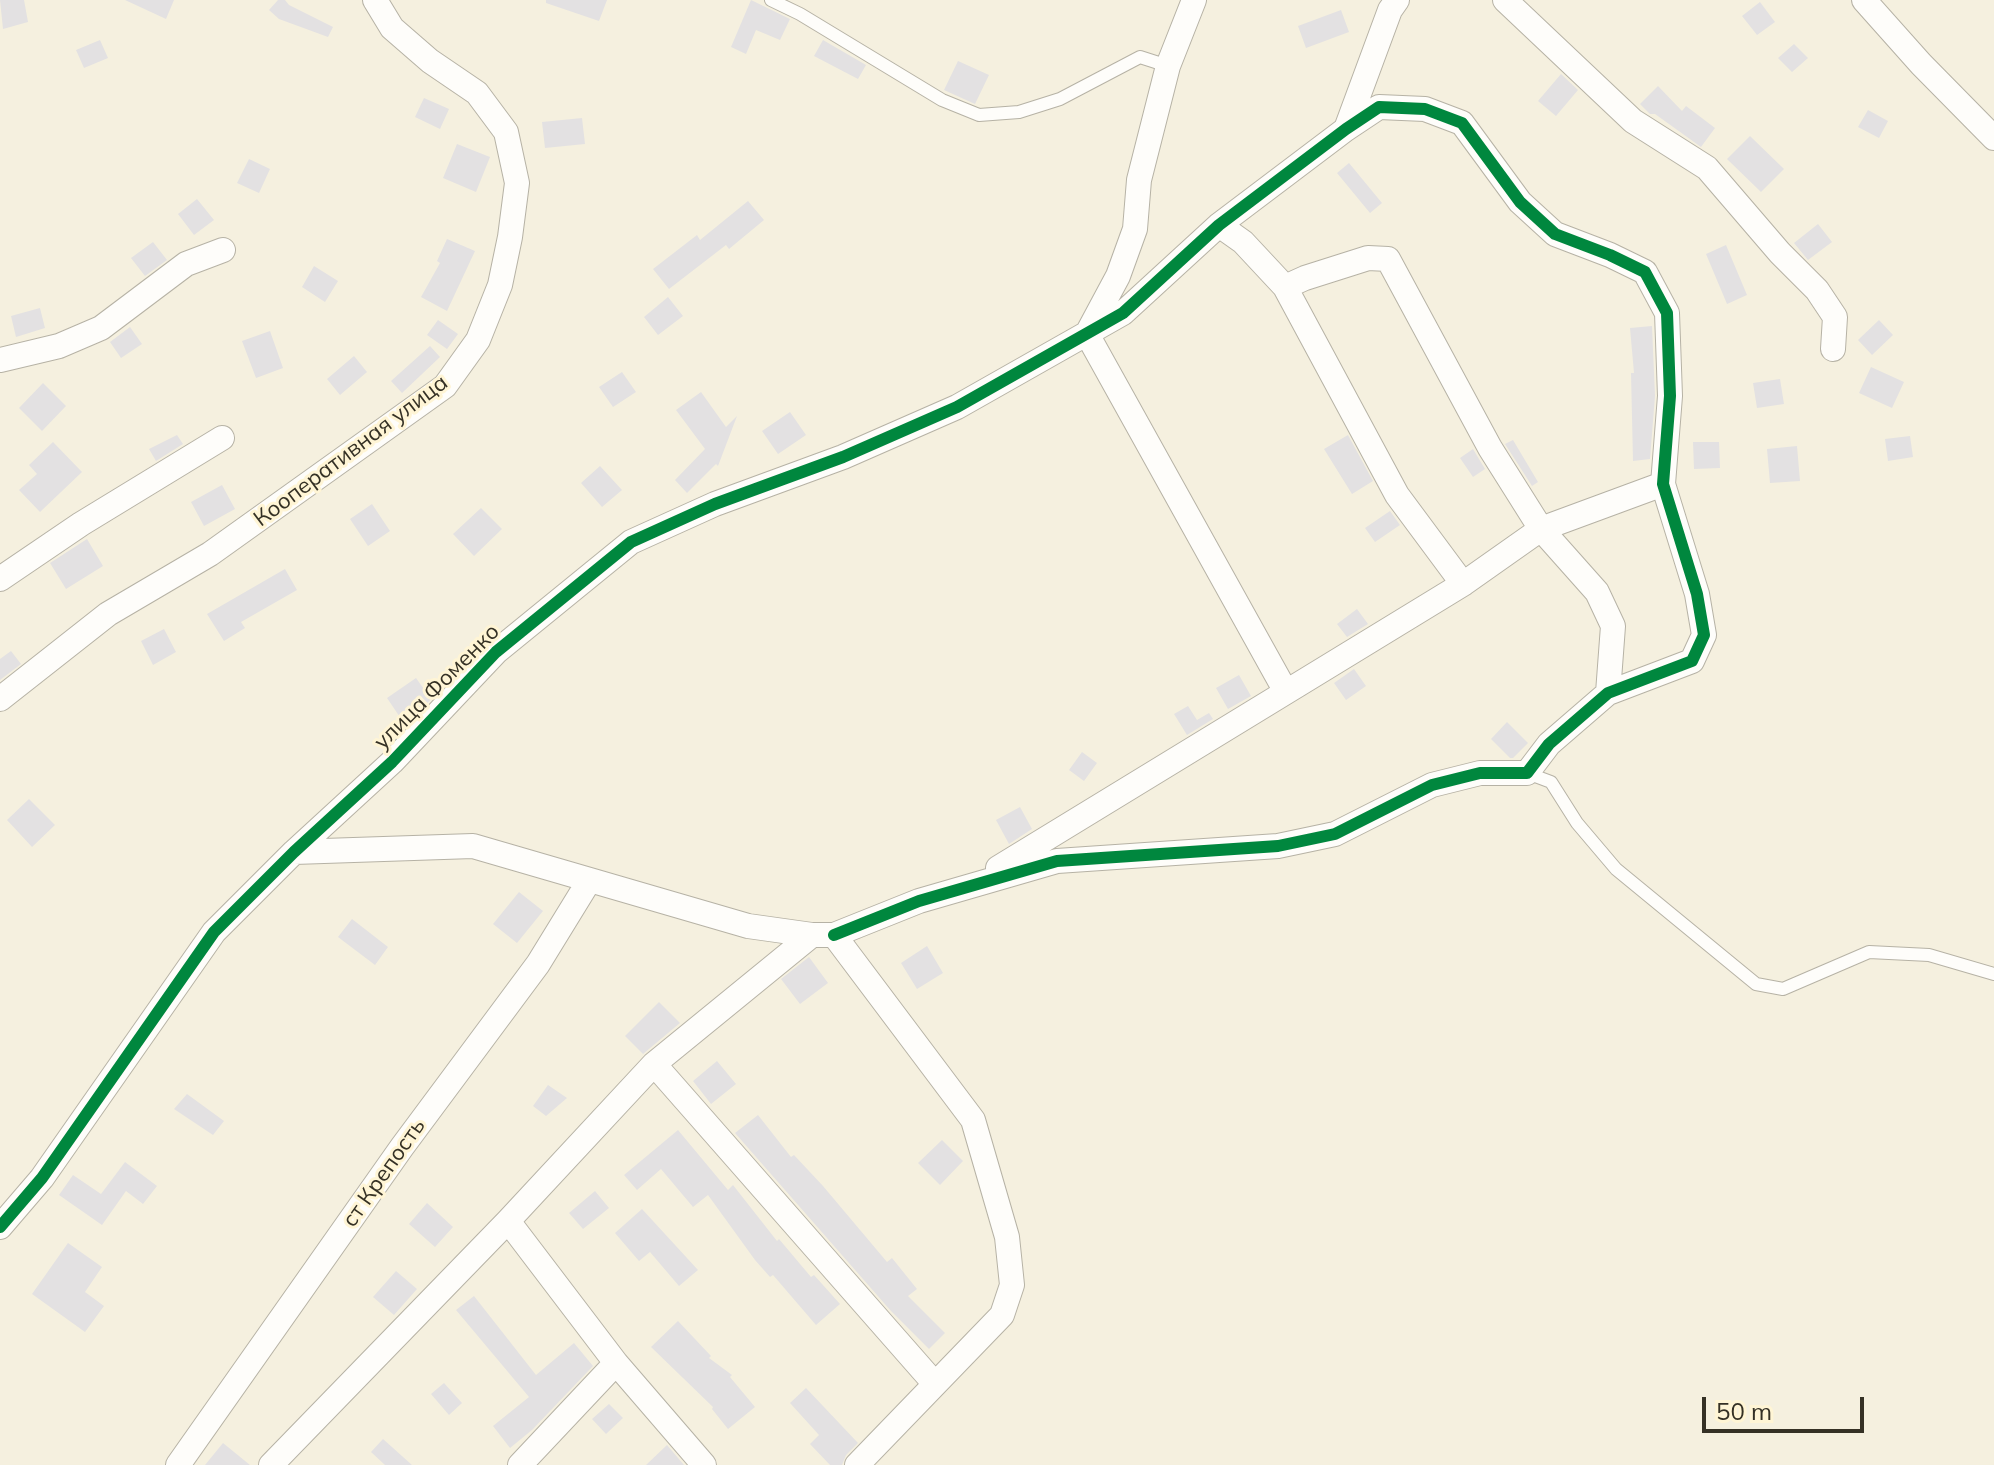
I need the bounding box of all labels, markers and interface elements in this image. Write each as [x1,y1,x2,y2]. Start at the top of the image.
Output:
street label: Кооперативная улица [249,369,453,533]
street label: улица Фоменко [369,619,505,755]
street label: ст Крепость [337,1114,431,1232]
scale bar [1706,1381,1868,1431]
text: 50 m [1716,1396,1772,1426]

